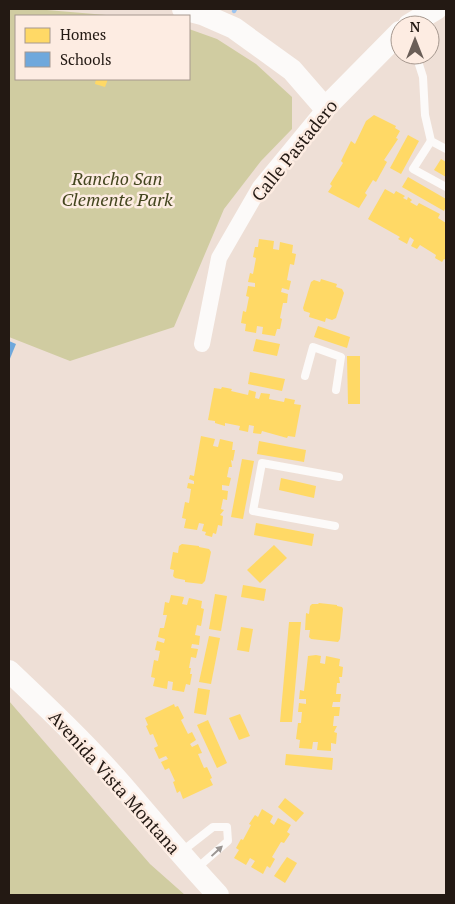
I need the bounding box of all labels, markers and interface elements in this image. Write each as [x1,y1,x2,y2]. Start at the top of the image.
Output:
legend [15,15,190,80]
north arrow [390,15,440,65]
text: N [410,17,421,36]
text: Homes [60,24,106,44]
text: Schools [60,49,111,69]
street label: Calle Pastadero [246,94,342,206]
park label: Rancho San Clemente Park [61,166,173,211]
street label: Avenida Vista Montana [44,705,186,859]
one-way arrow [210,845,222,857]

